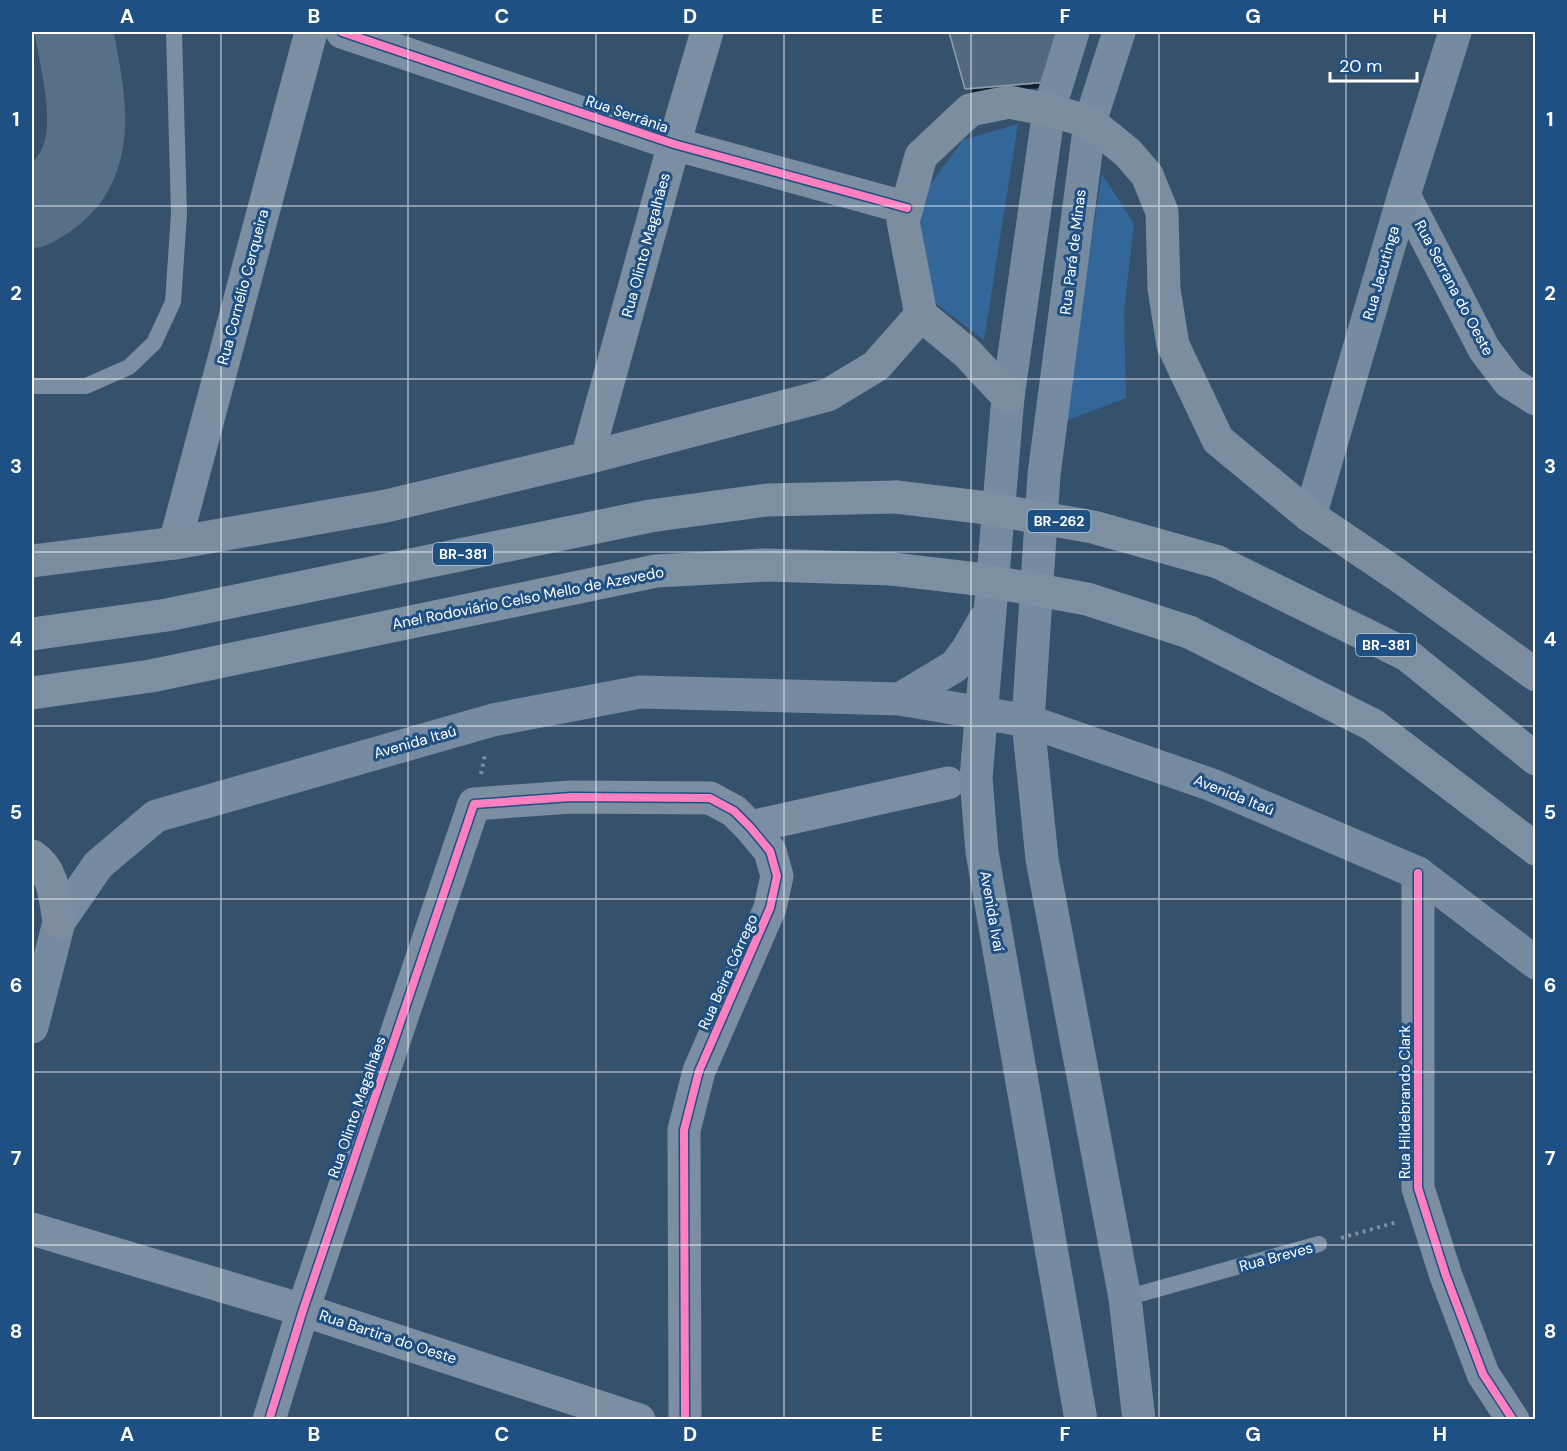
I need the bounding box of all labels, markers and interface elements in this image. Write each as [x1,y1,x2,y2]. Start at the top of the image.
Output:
text: A [120,3,134,29]
text: B [308,3,320,29]
text: C [495,3,509,29]
text: D [683,3,697,29]
text: E [871,3,883,29]
text: F [1059,3,1071,29]
text: G [1245,3,1261,29]
text: H [1433,3,1447,29]
scale bar [1330,45,1417,83]
text: 20 m [1339,54,1382,78]
street label: Rua Serrânia [583,90,671,138]
text: 1 [12,106,20,132]
text: 1 [1546,106,1554,132]
street label: Rua Olinto Magalhães [617,171,675,319]
street label: Rua Pará de Minas [1055,188,1091,316]
street label: Rua Cornélio Cerqueira [213,207,273,367]
street label: Rua Serrana do Oeste [1410,217,1498,359]
street label: Rua Jacutinga [1358,224,1404,322]
text: 2 [10,280,22,306]
text: 2 [1544,280,1556,306]
text: 3 [10,453,22,479]
text: 3 [1544,453,1556,479]
road number: BR-262 [1028,510,1090,532]
road number: BR-381 [433,543,493,565]
street label: Anel Rodoviário Celso Mello de Azevedo [390,562,666,634]
text: 4 [10,626,23,652]
text: 4 [1544,626,1557,652]
road number: BR-381 [1356,634,1416,656]
street label: Avenida Itaú [371,721,459,763]
street label: Avenida Itaú [1191,770,1277,820]
text: 5 [10,799,22,825]
text: 5 [1544,799,1556,825]
street label: Avenida Ivaí [975,869,1009,954]
street label: Rua Beira Córrego [694,911,762,1033]
text: 6 [10,972,22,998]
text: 6 [1544,972,1556,998]
street label: Rua Hildebrando Clark [1395,1025,1415,1179]
street label: Rua Olinto Magalhães [323,1033,391,1181]
text: 7 [11,1145,22,1171]
text: 7 [1545,1145,1556,1171]
street label: Rua Breves [1237,1238,1315,1276]
street label: Rua Bartira do Oeste [317,1305,459,1369]
text: 8 [10,1318,22,1344]
text: 8 [1544,1318,1556,1344]
text: A [120,1421,134,1447]
text: B [308,1421,320,1447]
text: C [495,1421,509,1447]
text: D [683,1421,697,1447]
text: E [871,1421,883,1447]
text: F [1059,1421,1071,1447]
text: G [1245,1421,1261,1447]
text: H [1433,1421,1447,1447]

